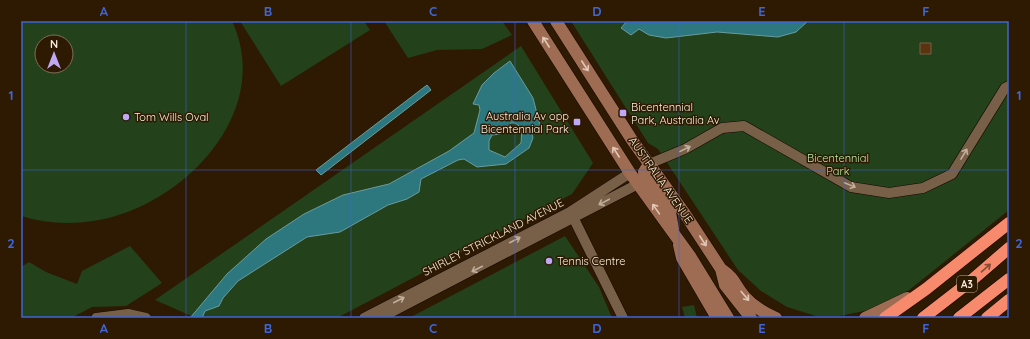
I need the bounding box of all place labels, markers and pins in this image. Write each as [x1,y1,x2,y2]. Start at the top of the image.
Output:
place label: Bicentennial Park, Australia Av [631,100,720,127]
marker: Bicentennial Park, Australia Av [618,108,628,118]
place label: Australia Av opp Bicentennial Park [481,109,569,136]
place label: Tom Wills Oval [134,110,209,124]
marker: Tom Wills Oval [121,112,131,122]
marker: Australia Av opp Bicentennial Park [572,117,582,127]
place label: Tennis Centre [557,254,625,268]
marker: Tennis Centre [544,256,554,266]

